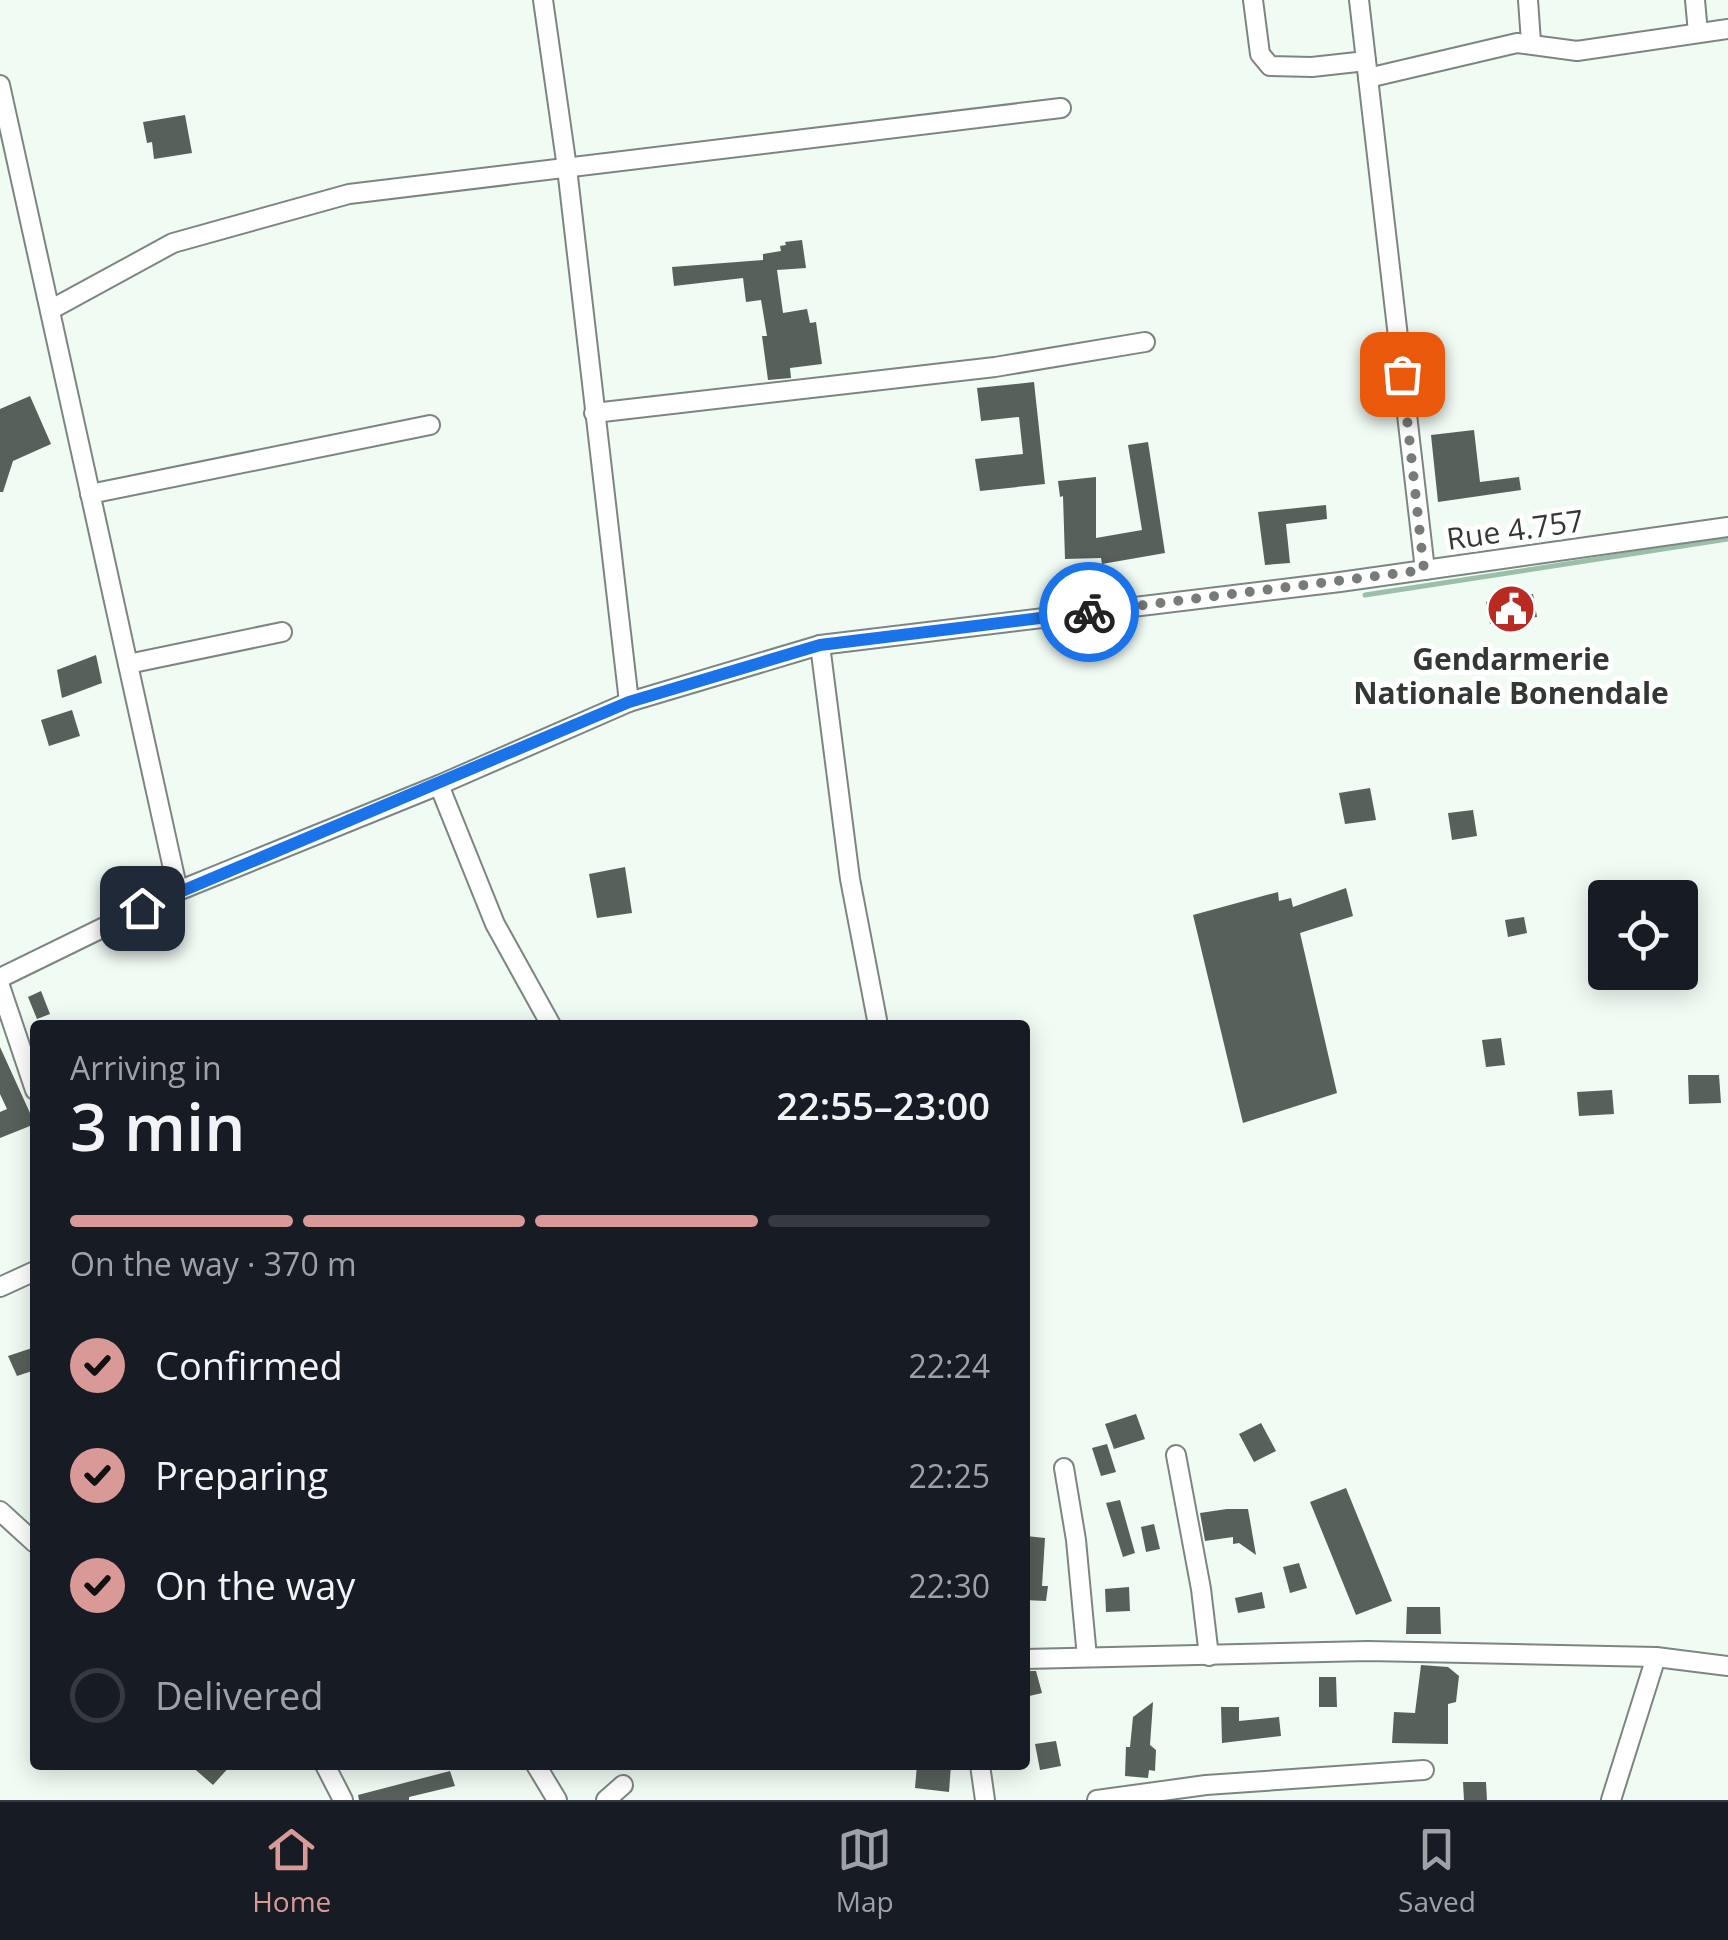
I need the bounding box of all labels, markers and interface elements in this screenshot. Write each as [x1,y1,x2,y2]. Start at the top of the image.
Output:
pin [1360,332,1445,417]
icon: bag [1375,347,1430,402]
street label: Rue 4.757 [1444,499,1586,559]
courier [1039,562,1139,662]
public building icon: Gendarmerie Nationale Bonendale [1485,583,1537,635]
icon: bike [1062,585,1117,640]
place label: Gendarmerie Nationale Bonendale [1353,638,1669,713]
pin [100,866,185,951]
map controls [1588,880,1698,990]
button: locate [1588,880,1698,990]
icon: home [115,881,170,936]
text: Arriving in [70,1046,222,1089]
text: 22:55–23:00 [776,1079,990,1131]
text: 3 min [70,1082,245,1170]
text: On the way · 370 m [70,1242,357,1285]
icon: check [70,1338,125,1393]
text: Confirmed [155,1339,343,1391]
text: 22:24 [908,1344,990,1387]
icon: check [70,1448,125,1503]
text: Preparing [155,1449,328,1501]
text: 22:25 [908,1454,990,1497]
icon: check [70,1558,125,1613]
text: On the way [155,1559,355,1611]
text: 22:30 [908,1564,990,1607]
text: Delivered [155,1669,324,1721]
tab: Home [252,1822,331,1920]
tab: Map [836,1822,894,1920]
tab: Saved [1398,1822,1476,1920]

